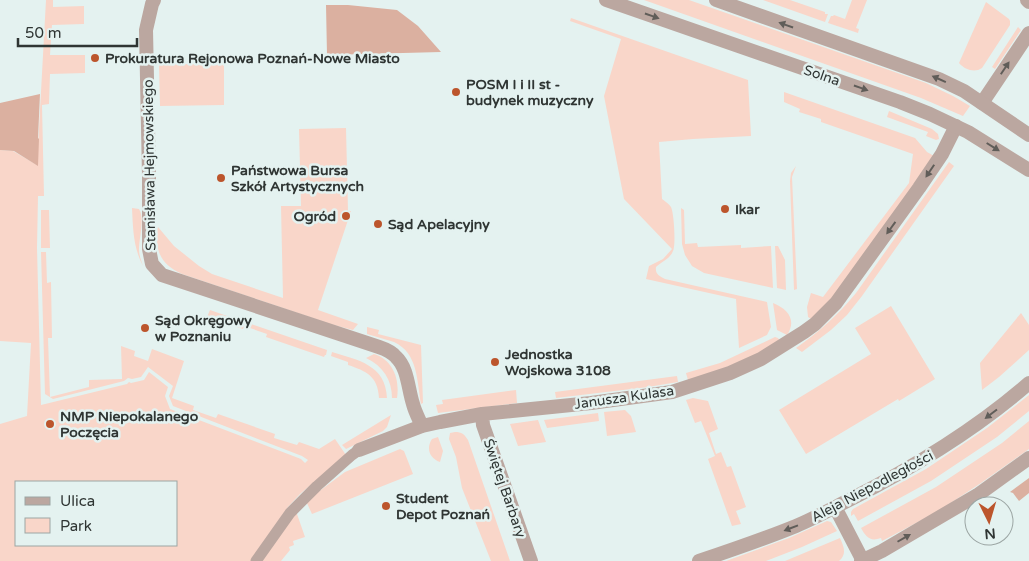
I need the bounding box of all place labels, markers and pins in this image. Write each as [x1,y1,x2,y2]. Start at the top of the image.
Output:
place label: Prokuratura Rejonowa Poznań-Nowe Miasto [105,50,400,67]
marker: Prokuratura Rejonowa Poznań-Nowe Miasto [89,52,101,64]
place label: POSM I i II st - budynek muzyczny [466,76,594,109]
marker: POSM I i II st - budynek muzyczny [450,86,462,98]
place label: Państwowa Bursa Szkół Artystycznych [231,162,364,195]
marker: Państwowa Bursa Szkół Artystycznych [215,172,227,184]
place label: Ikar [735,201,760,218]
marker: Ikar [719,203,731,215]
place label: Ogród [294,208,336,225]
marker: Ogród [340,210,352,222]
place label: Sąd Apelacyjny [388,216,490,233]
marker: Sąd Apelacyjny [372,218,384,230]
place label: Sąd Okręgowy w Poznaniu [155,312,252,345]
marker: Sąd Okręgowy w Poznaniu [139,322,151,334]
place label: Jednostka Wojskowa 3108 [504,346,611,379]
marker: Jednostka Wojskowa 3108 [489,356,501,368]
place label: NMP Niepokalanego Poczęcia [60,408,199,441]
marker: NMP Niepokalanego Poczęcia [44,418,56,430]
place label: Student Depot Poznań [396,490,490,523]
marker: Student Depot Poznań [380,500,392,512]

